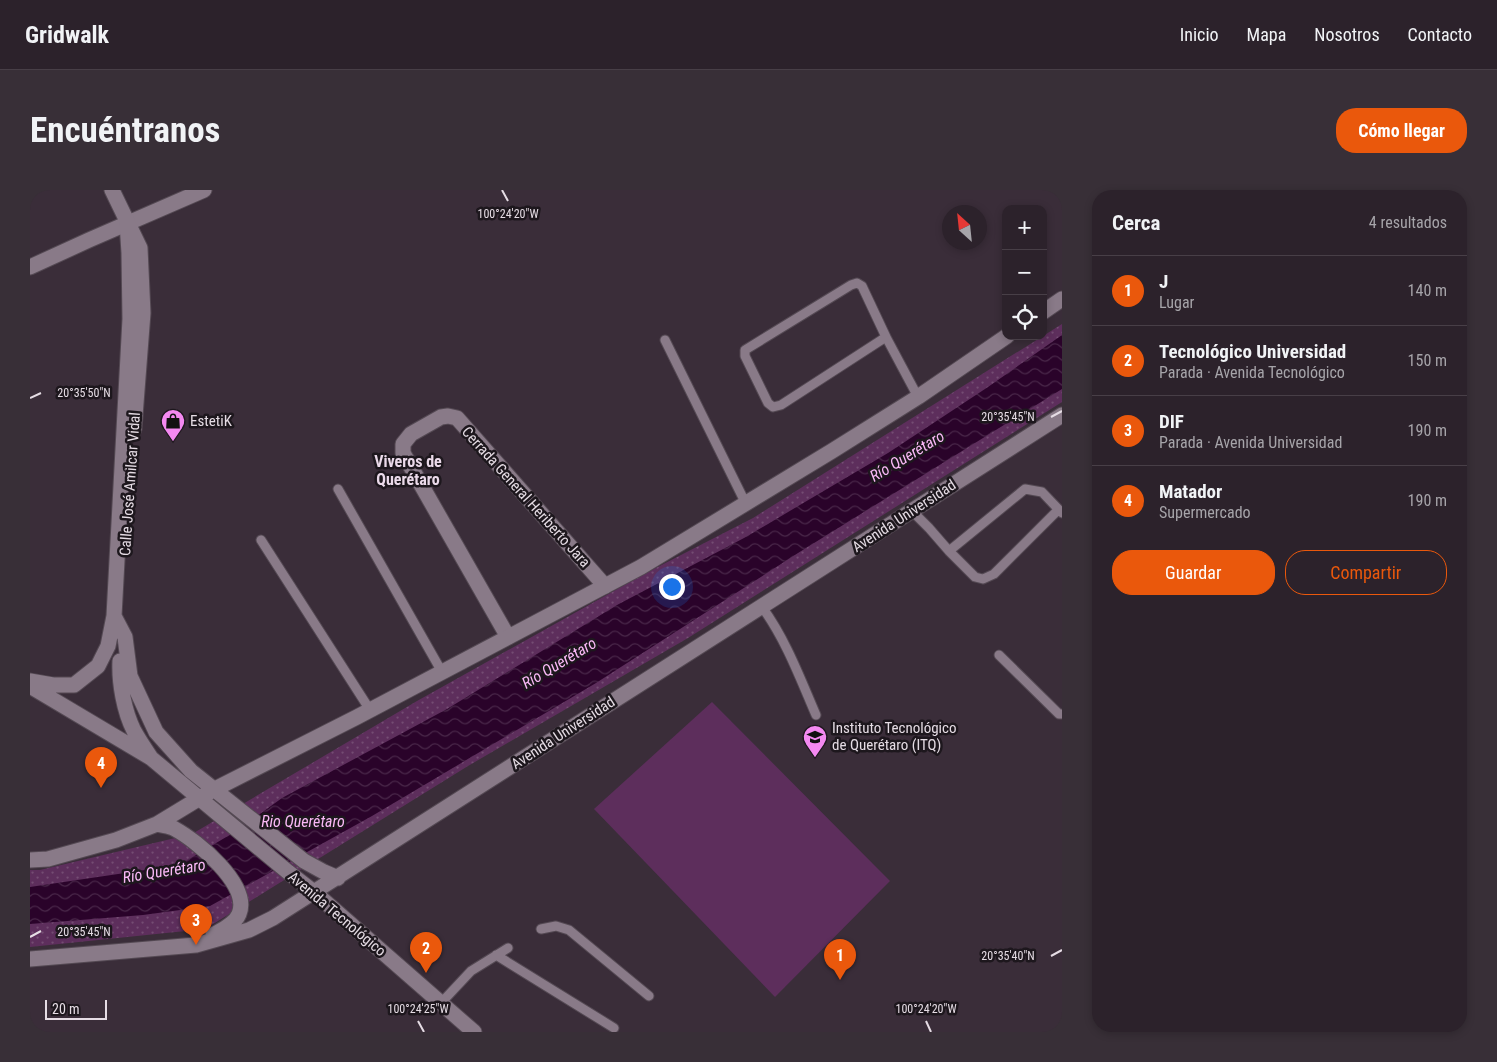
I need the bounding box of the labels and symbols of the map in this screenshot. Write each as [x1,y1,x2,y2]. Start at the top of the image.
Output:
north arrow [942,205,987,250]
text: 100°24'20"W [477,207,539,221]
text: 20°35'50"N [57,386,111,400]
shop icon: EstetiK [160,408,186,442]
text: 20°35'45"N [981,410,1035,424]
street label: Calle José Amilcar Vidal [116,412,144,556]
place label: EstetiK [190,412,233,430]
street label: Cerrada General Heriberto Jara [458,423,594,571]
water label: Río Querétaro [866,426,948,486]
district label: Viveros de Querétaro [374,452,442,489]
street label: Avenida Universidad [849,476,959,556]
your location [659,574,685,600]
water label: Río Querétaro [518,633,600,693]
street label: Avenida Universidad [508,693,618,773]
place label: Instituto Tecnológico de Querétaro (ITQ) [832,719,957,754]
school or university icon: Instituto Tecnológico de Querétaro (ITQ) [802,724,828,758]
pin: 4 [85,747,117,788]
water label: Rio Querétaro [261,812,345,831]
water label: Río Querétaro [121,855,207,887]
street label: Avenida Tecnológico [284,868,390,960]
pin: 3 [180,904,212,945]
text: 20°35'45"N [57,925,111,939]
pin: 2 [410,932,442,973]
pin: 1 [824,939,856,980]
text: 20°35'40"N [981,949,1035,963]
scale bar [45,997,108,1020]
text: 100°24'25"W [387,1002,449,1016]
text: 100°24'20"W [895,1002,957,1016]

